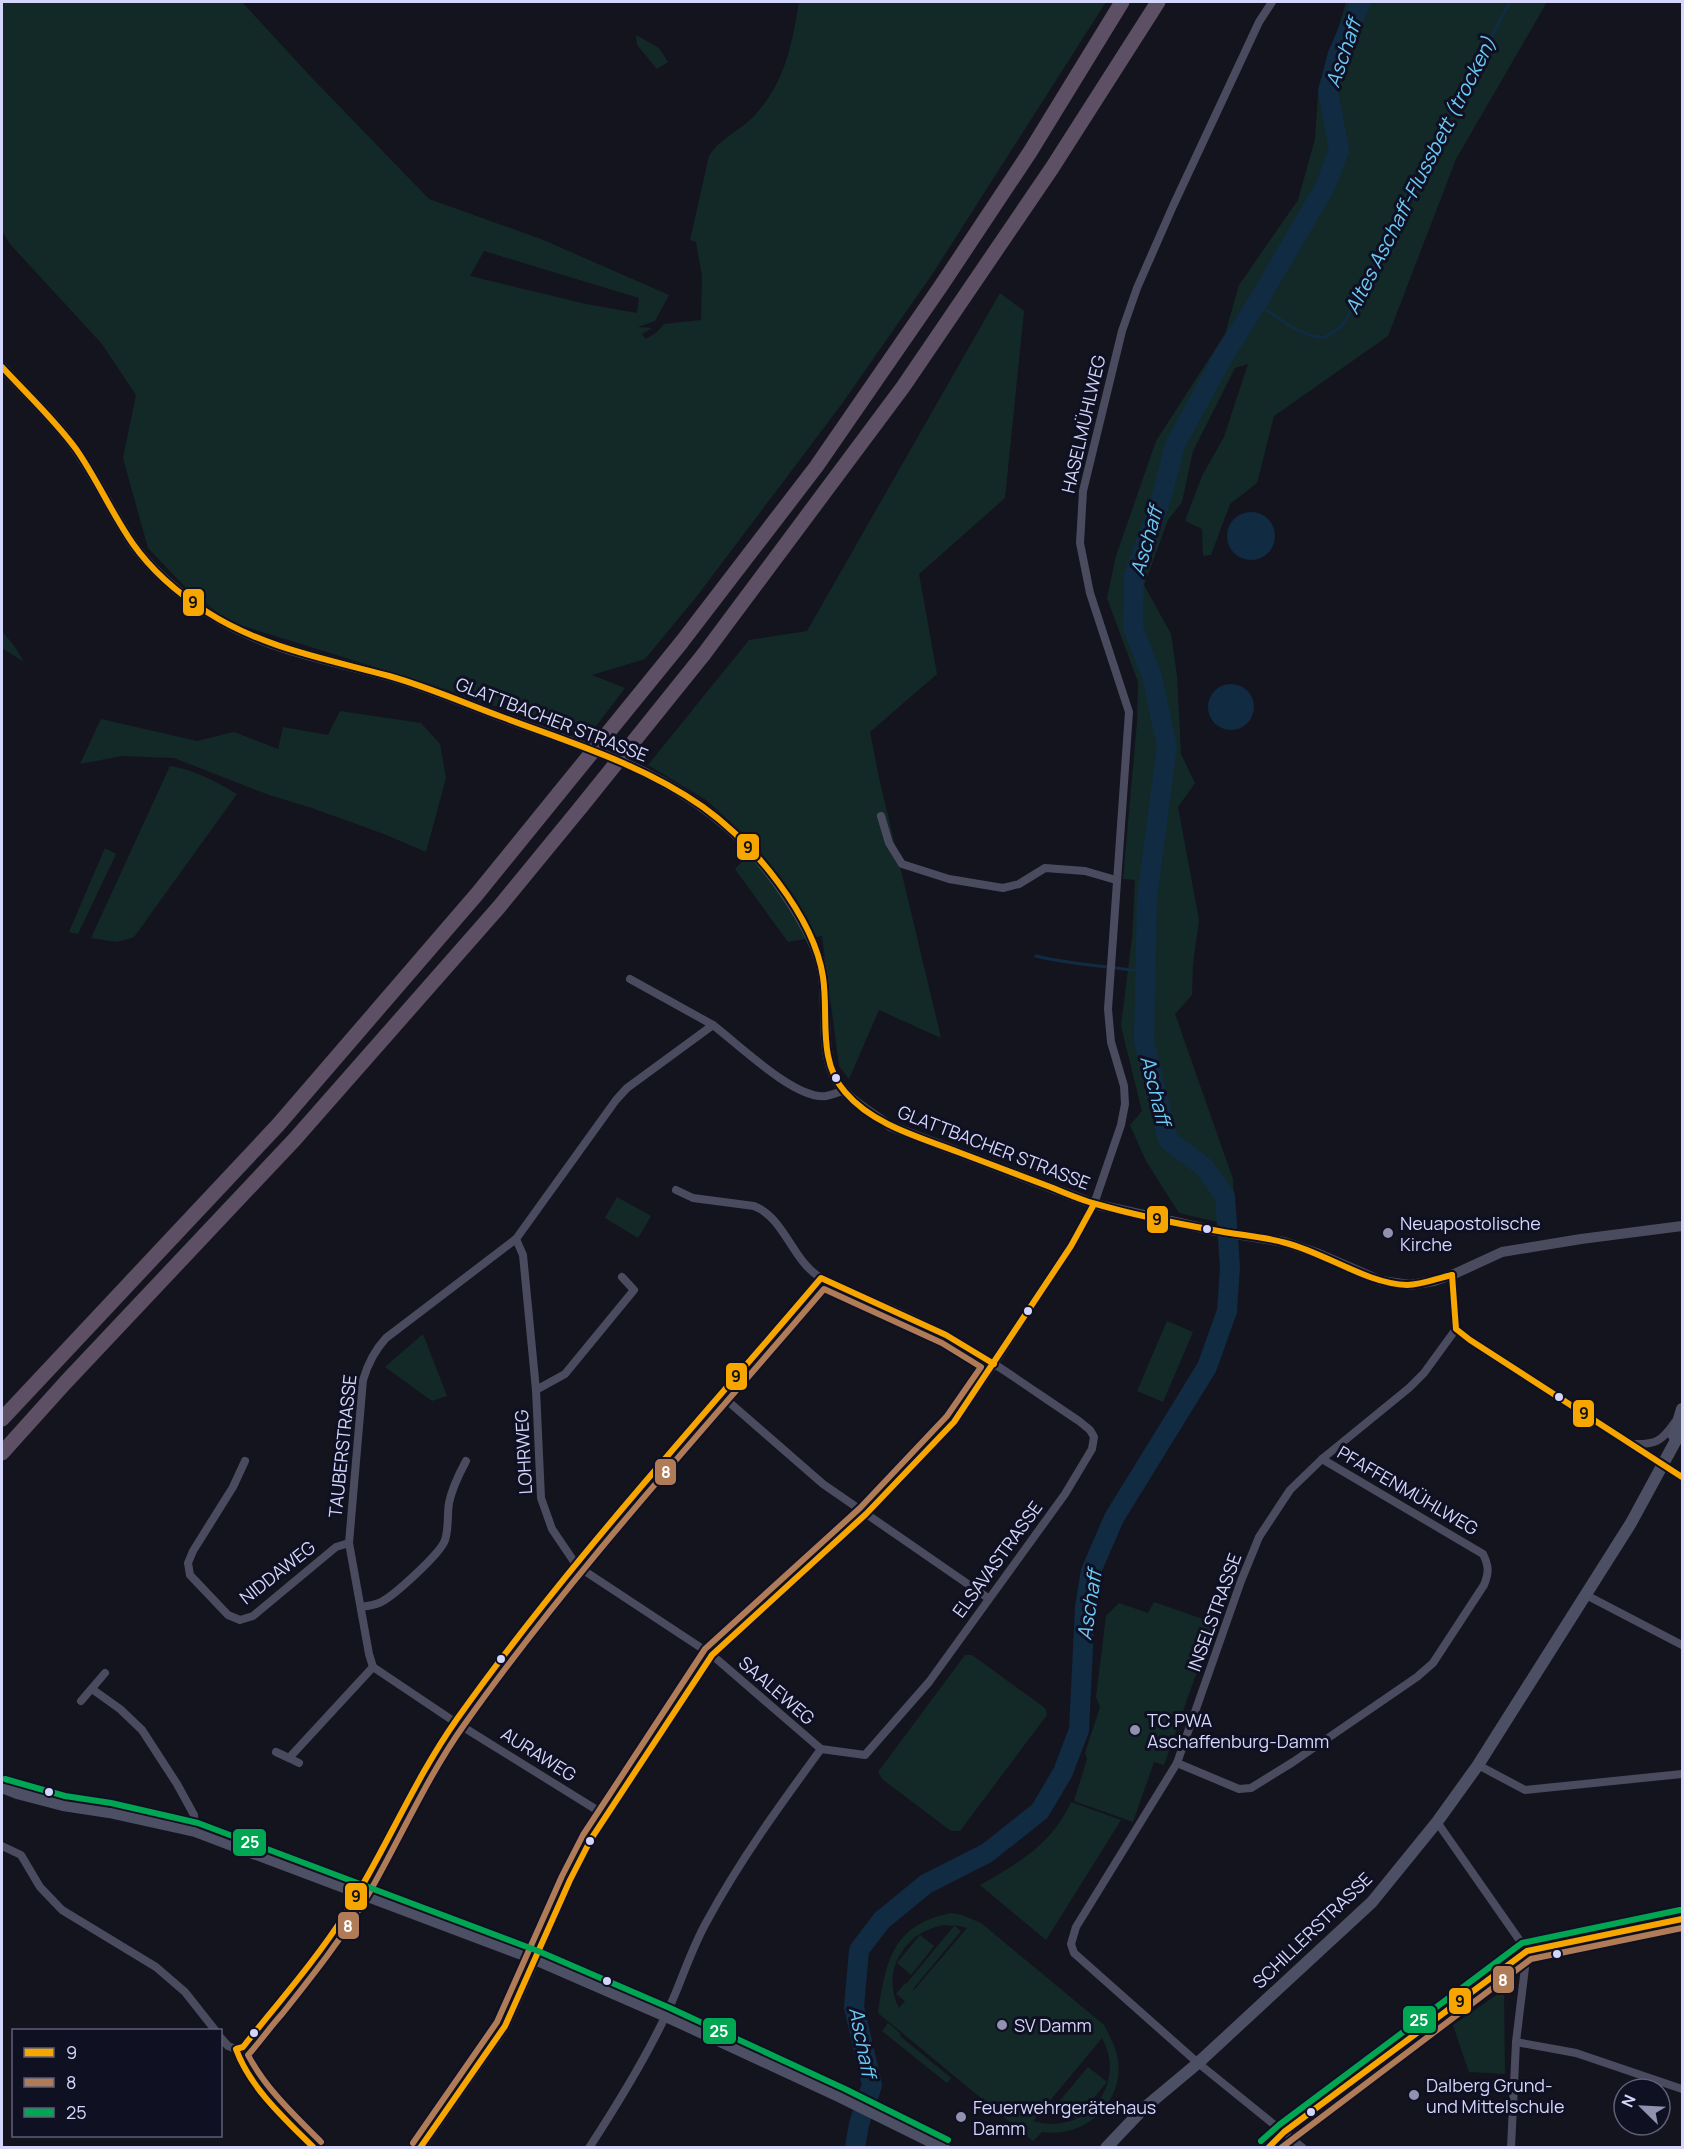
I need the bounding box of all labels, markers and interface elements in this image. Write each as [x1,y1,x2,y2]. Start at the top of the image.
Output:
water label: Aschaff [1319,12,1368,91]
water label: Altes Aschaff-Flussbett (trocken) [1338,32,1502,318]
street label: HASELMÜHLWEG [1055,352,1111,495]
water label: Aschaff [1123,500,1170,579]
line badge: 9 [182,588,205,617]
text: 9 [188,591,198,613]
street label: GLATTBACHER STRASSE [452,671,652,767]
line badge: 9 [736,833,760,861]
text: 9 [743,836,753,858]
water label: Aschaff [1134,1053,1179,1131]
unlabelled marker [830,1072,842,1084]
street label: GLATTBACHER STRASSE [894,1099,1094,1195]
line badge: 9 [1146,1205,1169,1234]
text: 9 [1152,1208,1162,1230]
place label: Neuapostolische Kirche [1400,1211,1541,1256]
unlabelled marker [1201,1223,1213,1235]
marker: Neuapostolische Kirche [1381,1226,1395,1240]
unlabelled marker [1022,1305,1034,1317]
line badge: 9 [725,1362,748,1391]
text: 9 [731,1365,741,1387]
street label: TAUBERSTRASSE [323,1373,361,1519]
unlabelled marker [1553,1391,1565,1403]
line badge: 9 [1572,1399,1595,1428]
text: 9 [1579,1402,1589,1424]
street label: LOHRWEG [509,1409,537,1495]
street label: PFAFFENMÜHLWEG [1333,1440,1483,1540]
line badge: 8 [654,1458,677,1486]
text: 8 [661,1461,671,1483]
street label: ELSAVASTRASSE [947,1496,1047,1622]
street label: NIDDAWEG [234,1535,320,1609]
street label: INSELSTRASSE [1182,1550,1246,1674]
water label: Aschaff [1070,1564,1108,1642]
street label: SAALEWEG [734,1650,820,1730]
unlabelled marker [495,1653,507,1665]
place label: TC PWA Aschaffenburg-Damm [1147,1708,1329,1753]
street label: AURAWEG [497,1721,581,1787]
marker: TC PWA Aschaffenburg-Damm [1128,1723,1142,1737]
unlabelled marker [43,1786,55,1798]
line badge: 25 [232,1828,267,1857]
text: 25 [241,1831,259,1853]
unlabelled marker [584,1835,596,1847]
street label: SCHILLERSTRASSE [1247,1867,1377,1993]
line badge: 9 [344,1882,368,1911]
text: 9 [351,1885,361,1907]
line badge: 8 [337,1911,360,1940]
text: 8 [343,1915,353,1937]
unlabelled marker [1551,1948,1563,1960]
line badge: 8 [1492,1965,1515,1994]
text: 8 [1498,1969,1508,1991]
unlabelled marker [601,1975,613,1987]
line badge: 9 [1448,1987,1472,2015]
text: 9 [1455,1990,1465,2012]
water label: Aschaff [843,2005,884,2083]
line badge: 25 [1402,2005,1437,2034]
text: 25 [1410,2009,1428,2031]
place label: SV Damm [1014,2013,1092,2037]
line badge: 25 [702,2017,737,2045]
marker: SV Damm [995,2018,1009,2032]
text: 25 [710,2020,728,2042]
unlabelled marker [248,2027,260,2039]
legend [12,2029,222,2137]
text: 9 [66,2040,77,2064]
text: 8 [66,2070,76,2094]
place label: Dalberg Grund- und Mittelschule [1426,2073,1565,2118]
north arrow [1612,2077,1672,2137]
marker: Dalberg Grund- und Mittelschule [1407,2088,1421,2102]
text: N [1616,2091,1641,2111]
place label: Feuerwehrgerätehaus Damm [973,2095,1156,2140]
text: 25 [66,2100,87,2124]
unlabelled marker [1305,2106,1317,2118]
marker: Feuerwehrgerätehaus Damm [954,2110,968,2124]

